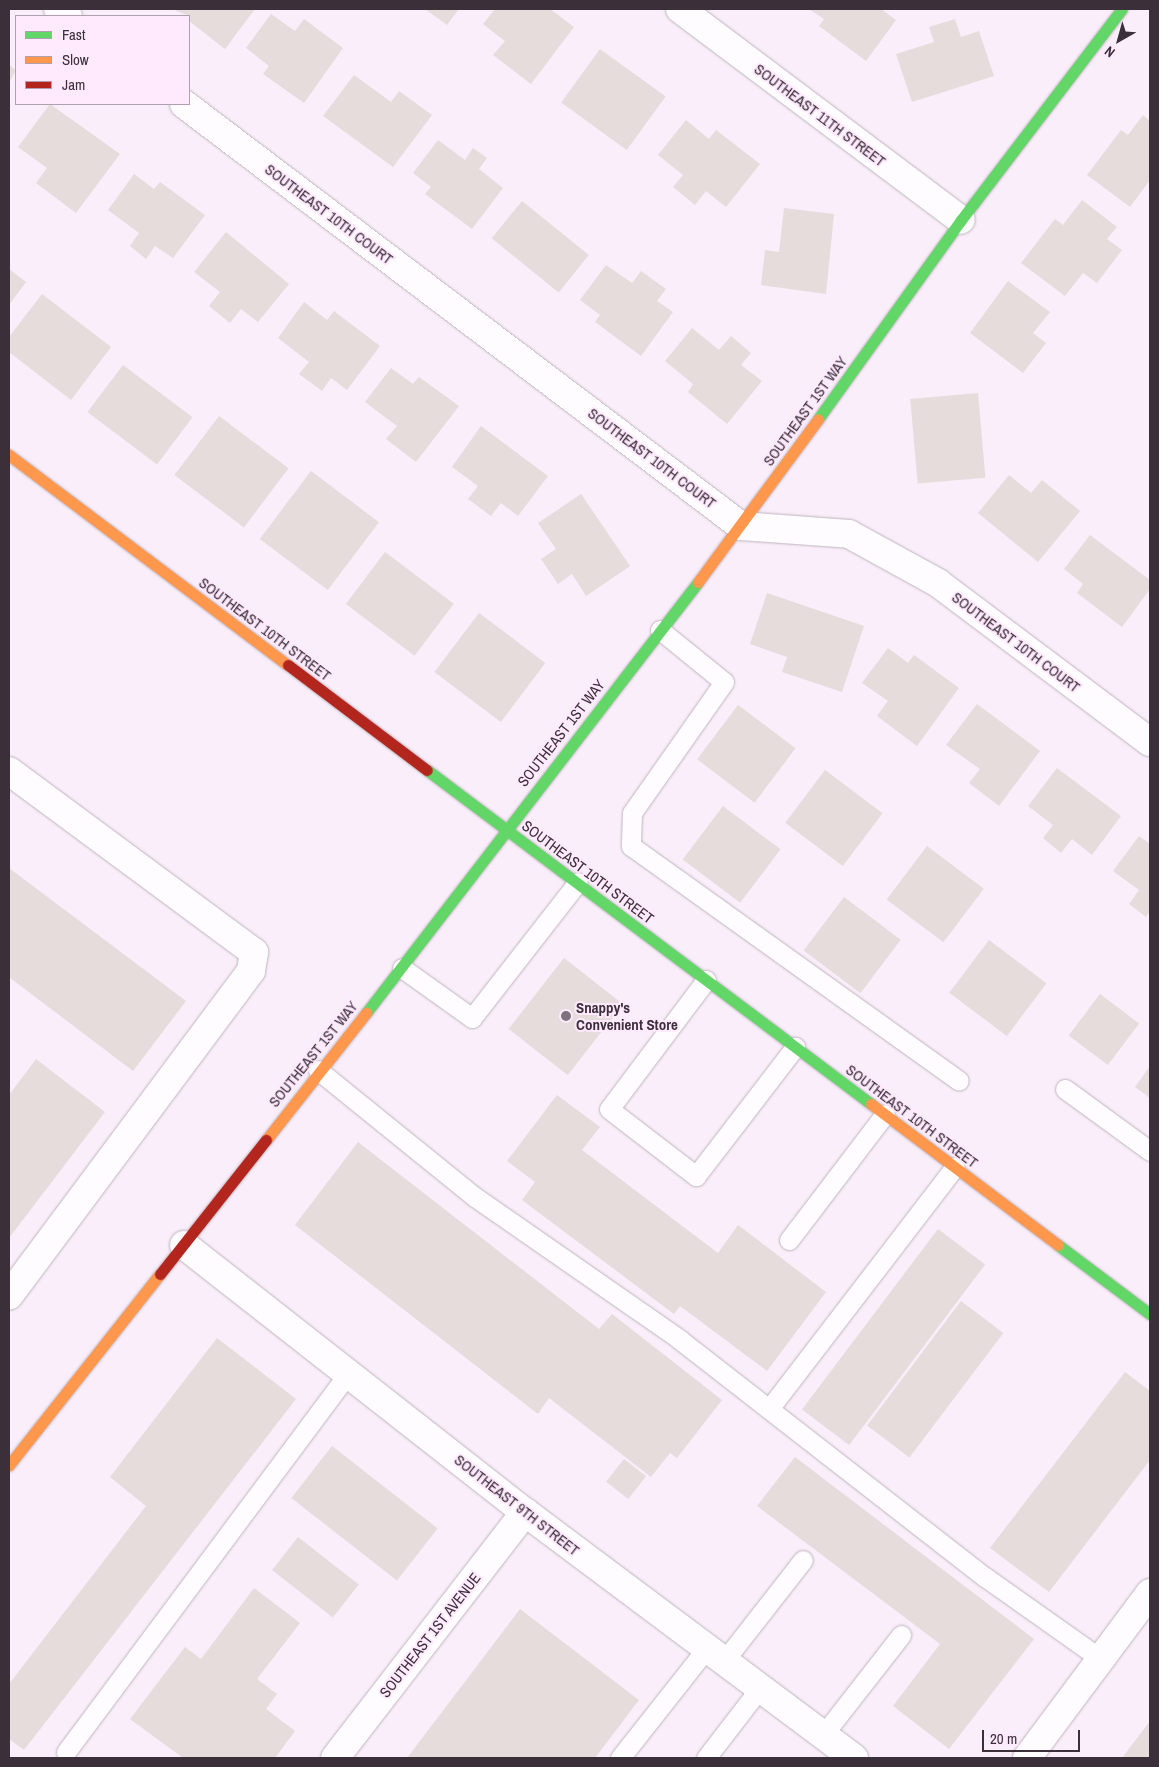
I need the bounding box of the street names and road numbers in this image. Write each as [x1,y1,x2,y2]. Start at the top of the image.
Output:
street label: SOUTHEAST 11TH STREET [751,60,889,170]
street label: SOUTHEAST 10TH COURT [261,160,397,268]
street label: SOUTHEAST 1ST WAY [759,353,851,469]
street label: SOUTHEAST 10TH COURT [584,404,720,512]
street label: SOUTHEAST 10TH STREET [195,573,335,685]
street label: SOUTHEAST 10TH COURT [948,588,1084,696]
street label: SOUTHEAST 1ST WAY [514,676,608,790]
street label: SOUTHEAST 10TH STREET [518,816,658,928]
street label: SOUTHEAST 1ST WAY [265,997,361,1111]
street label: SOUTHEAST 10TH STREET [842,1060,982,1172]
street label: SOUTHEAST 9TH STREET [451,1451,583,1559]
street label: SOUTHEAST 1ST AVENUE [375,1569,485,1701]

